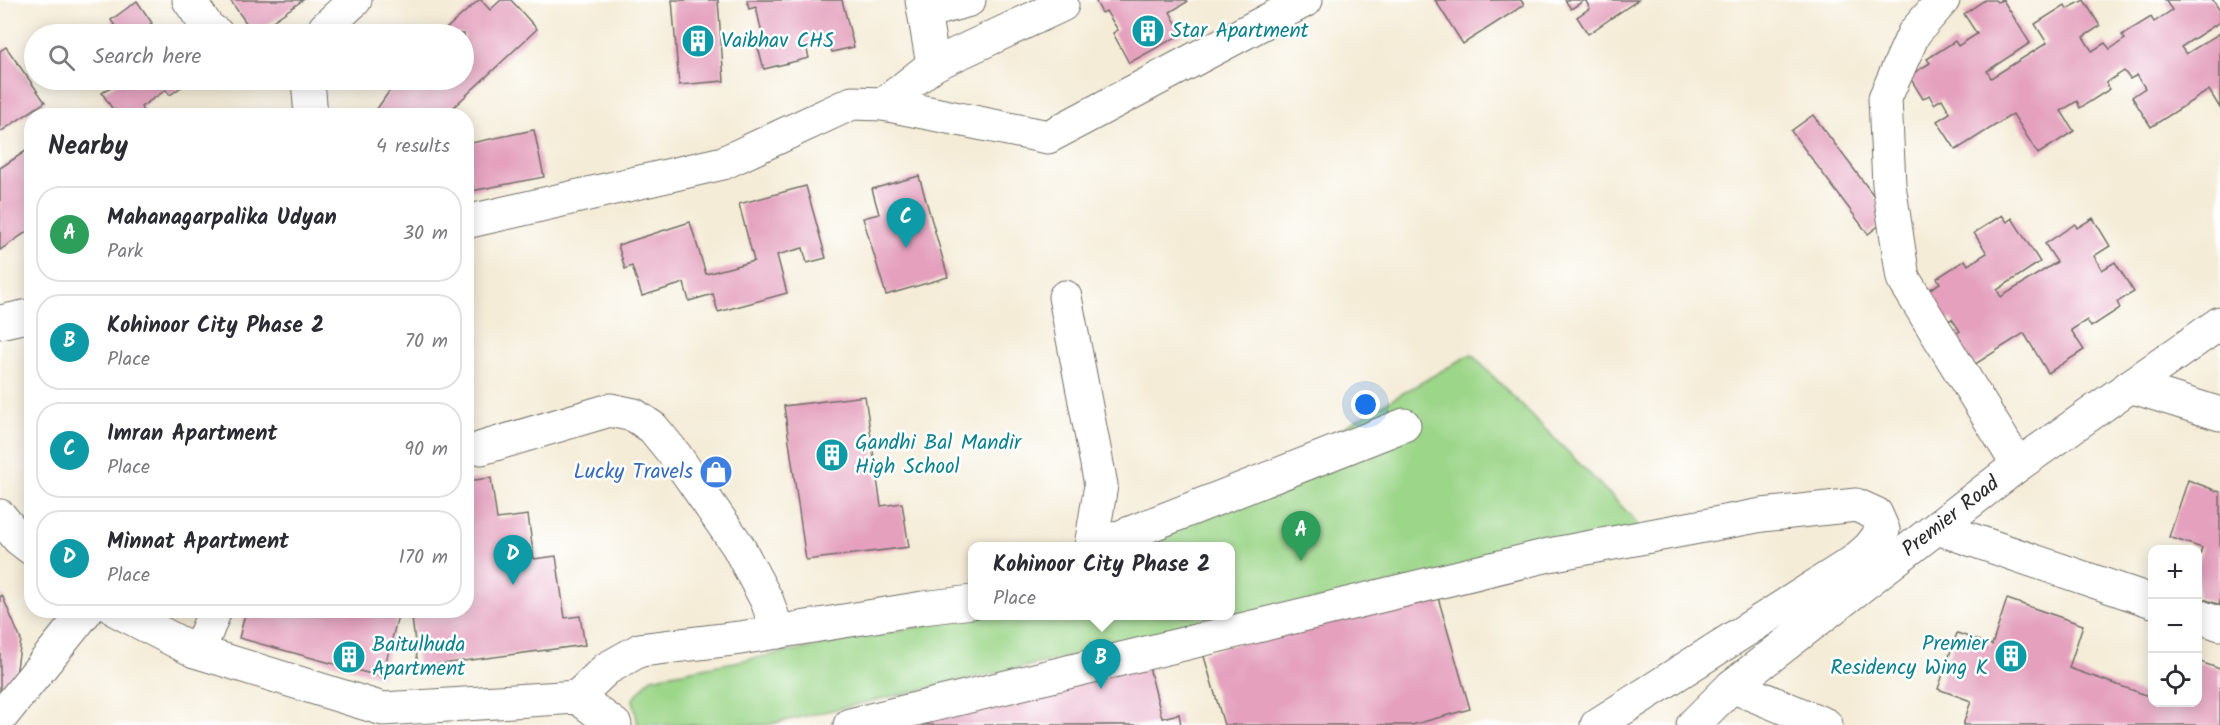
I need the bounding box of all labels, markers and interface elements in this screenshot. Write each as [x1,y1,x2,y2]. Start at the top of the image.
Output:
building icon: Star Apartment [1130,13,1166,49]
place label: Star Apartment [1171,15,1310,48]
building icon: Vaibhav CHS [680,23,716,59]
search box [24,24,474,90]
place label: Vaibhav CHS [721,25,834,58]
text: Search here [93,40,201,75]
icon: search [45,41,78,74]
text: Nearby [48,126,128,168]
text: 4 results [376,131,450,163]
pin: C [886,198,926,248]
text: Mahanagarpalika Udyan [107,201,337,236]
text: A [63,218,76,250]
text: 30 m [403,218,448,250]
text: Park [107,236,143,268]
text: Kohinoor City Phase 2 [107,309,324,344]
text: B [63,326,76,358]
text: 70 m [405,326,448,358]
text: Place [107,344,150,376]
your location [1351,390,1380,419]
text: Imran Apartment [107,417,277,452]
place label: Gandhi Bal Mandir High School [855,427,1022,484]
text: C [63,434,76,466]
text: 90 m [404,434,448,466]
building icon: Gandhi Bal Mandir High School [814,437,850,473]
text: Place [107,452,150,484]
shop icon: Lucky Travels [698,454,734,490]
place label: Lucky Travels [574,456,693,489]
street label: Premier Road [1895,468,2007,566]
pin: A [1282,512,1320,561]
text: Minnat Apartment [107,525,289,560]
pin: D [494,536,532,585]
text: D [63,542,76,574]
text: 170 m [399,542,448,574]
popup [968,542,1235,620]
map controls [2148,545,2202,707]
button: + [2148,545,2202,599]
text: Kohinoor City Phase 2 [993,548,1210,583]
text: Place [107,560,150,592]
text: Place [993,583,1036,615]
button: − [2148,599,2202,653]
place label: Premier Residency Wing K [1830,628,1989,685]
place label: Baitulhuda Apartment [372,629,466,686]
building icon: Premier Residency Wing K [1993,638,2029,674]
building icon: Baitulhuda Apartment [331,639,367,675]
pin: B [1082,640,1120,689]
button: locate [2148,653,2202,707]

